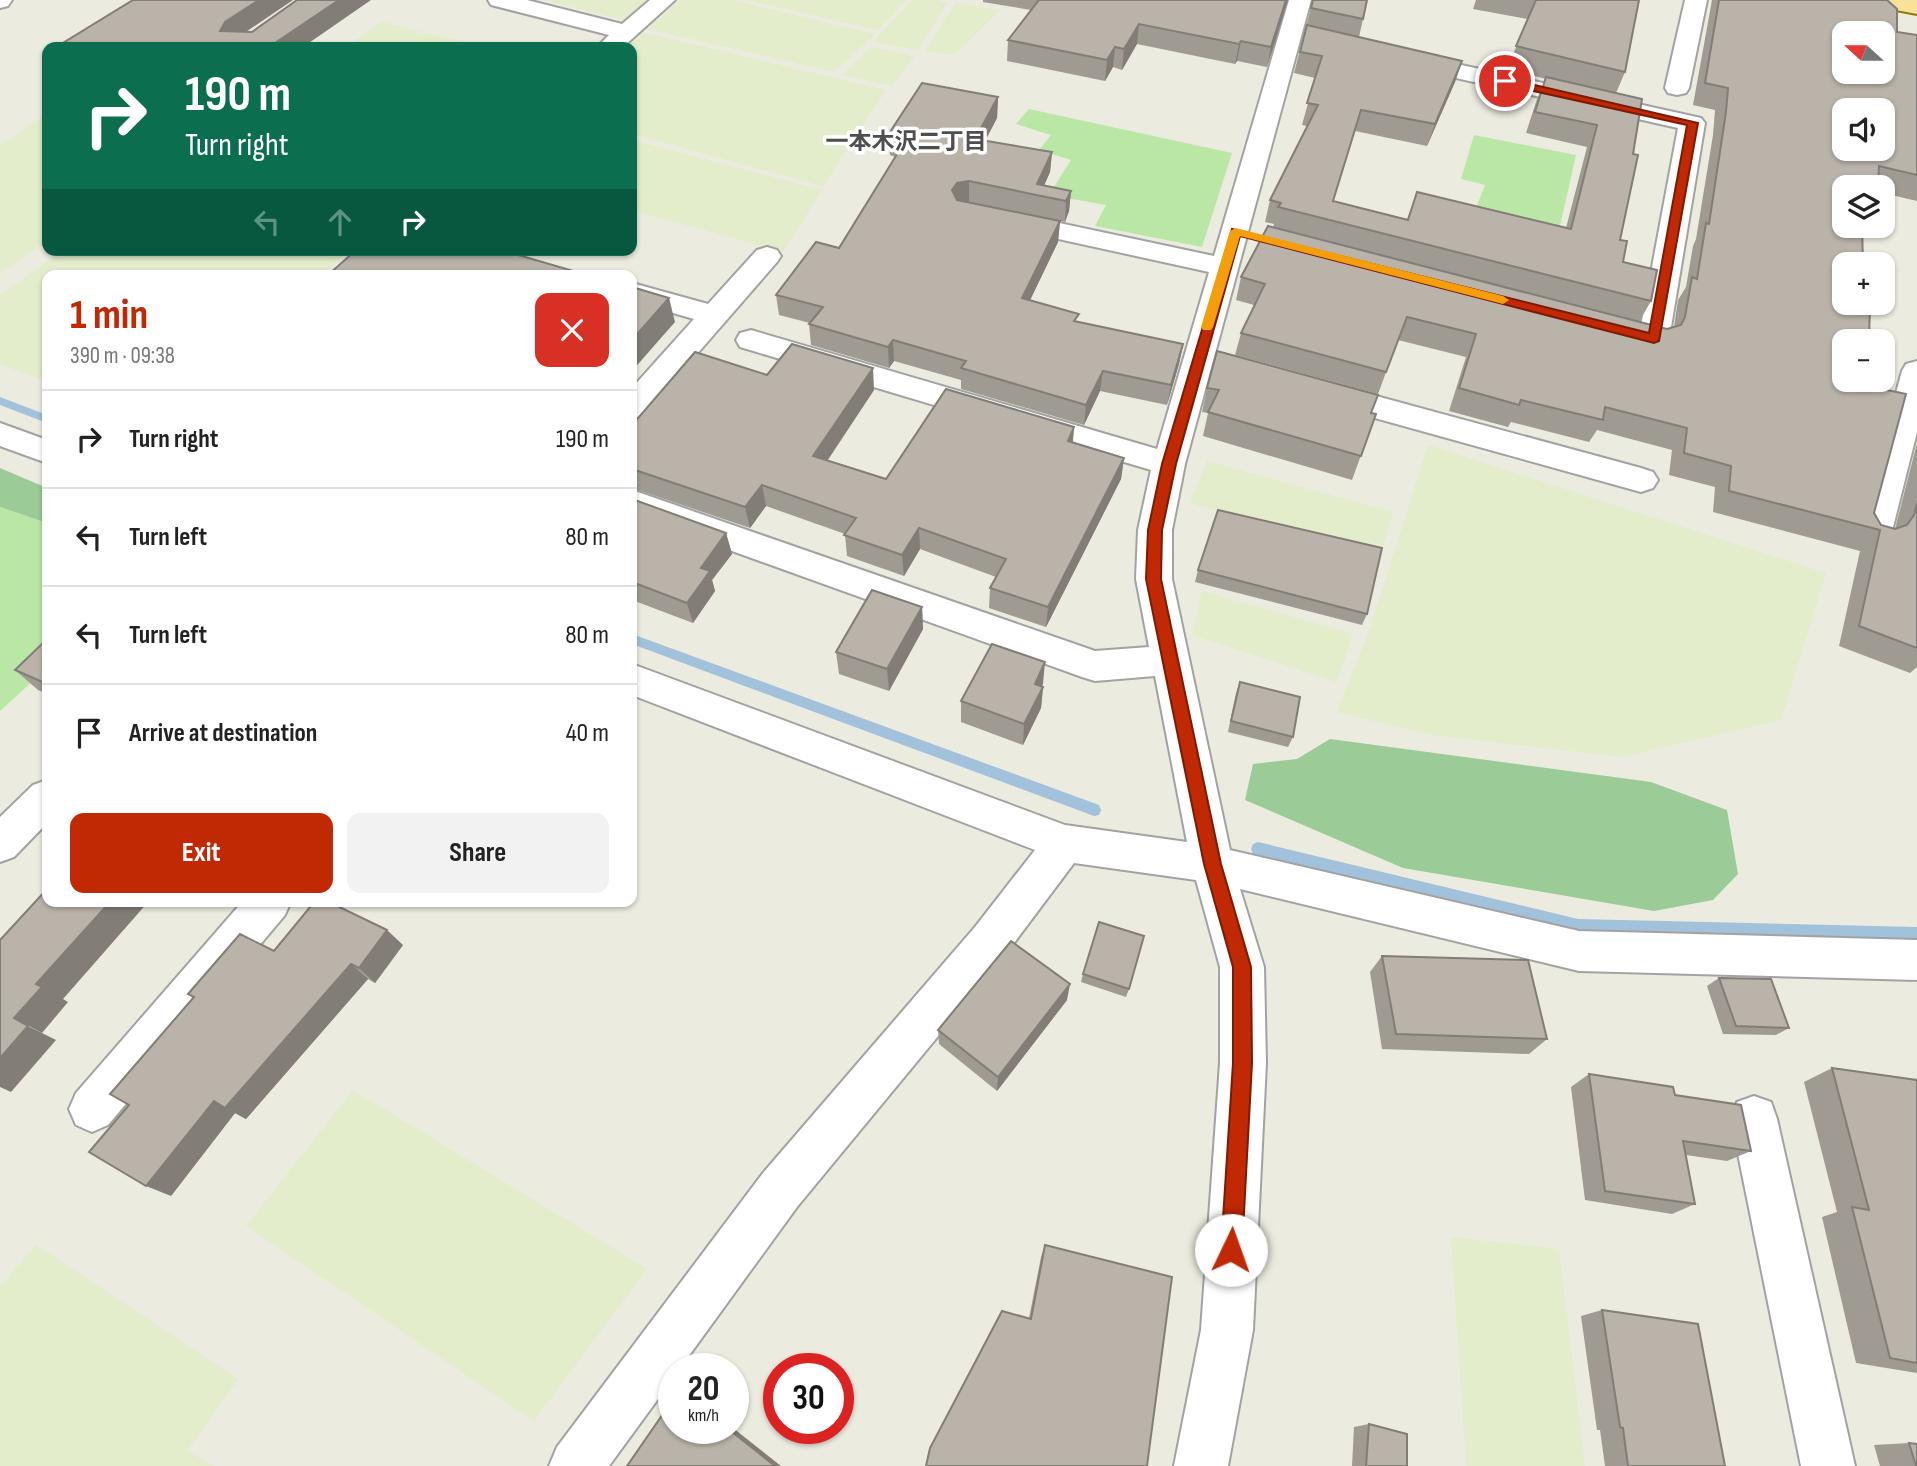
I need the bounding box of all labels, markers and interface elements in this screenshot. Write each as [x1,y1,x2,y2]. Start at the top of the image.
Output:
north arrow [1832,21,1895,84]
map controls [1832,21,1895,392]
pin [1475,51,1535,111]
icon: arrive [1486,62,1524,100]
text: 190 m [185,66,291,125]
icon: right [70,70,161,161]
button: sound [1832,98,1895,161]
text: Turn right [185,126,289,165]
district label: 一本木沢二丁目 [826,128,987,156]
button: layers [1832,175,1895,238]
icon: left [248,203,286,241]
icon: ahead [321,203,359,241]
icon: right [394,203,432,241]
button: + [1832,252,1895,315]
text: 1 min [70,290,148,341]
button: close [535,293,609,367]
button: − [1832,329,1895,392]
text: 390 m · 09:38 [70,342,175,370]
icon: right [70,420,108,458]
text: Turn right [129,424,218,455]
text: 190 m [556,424,609,455]
icon: left [70,518,108,556]
text: Turn left [129,522,207,553]
text: 80 m [565,522,609,553]
icon: left [70,616,108,654]
text: Turn left [129,620,207,651]
text: 80 m [565,620,609,651]
icon: arrive [70,714,108,752]
text: Arrive at destination [129,718,317,749]
text: 40 m [566,718,609,749]
button: Exit [70,813,333,893]
button: Share [347,813,609,893]
position arrow [1194,1213,1268,1287]
speed limit sign: 30 [763,1353,854,1444]
text: 20 [688,1368,720,1411]
text: km/h [688,1405,719,1426]

